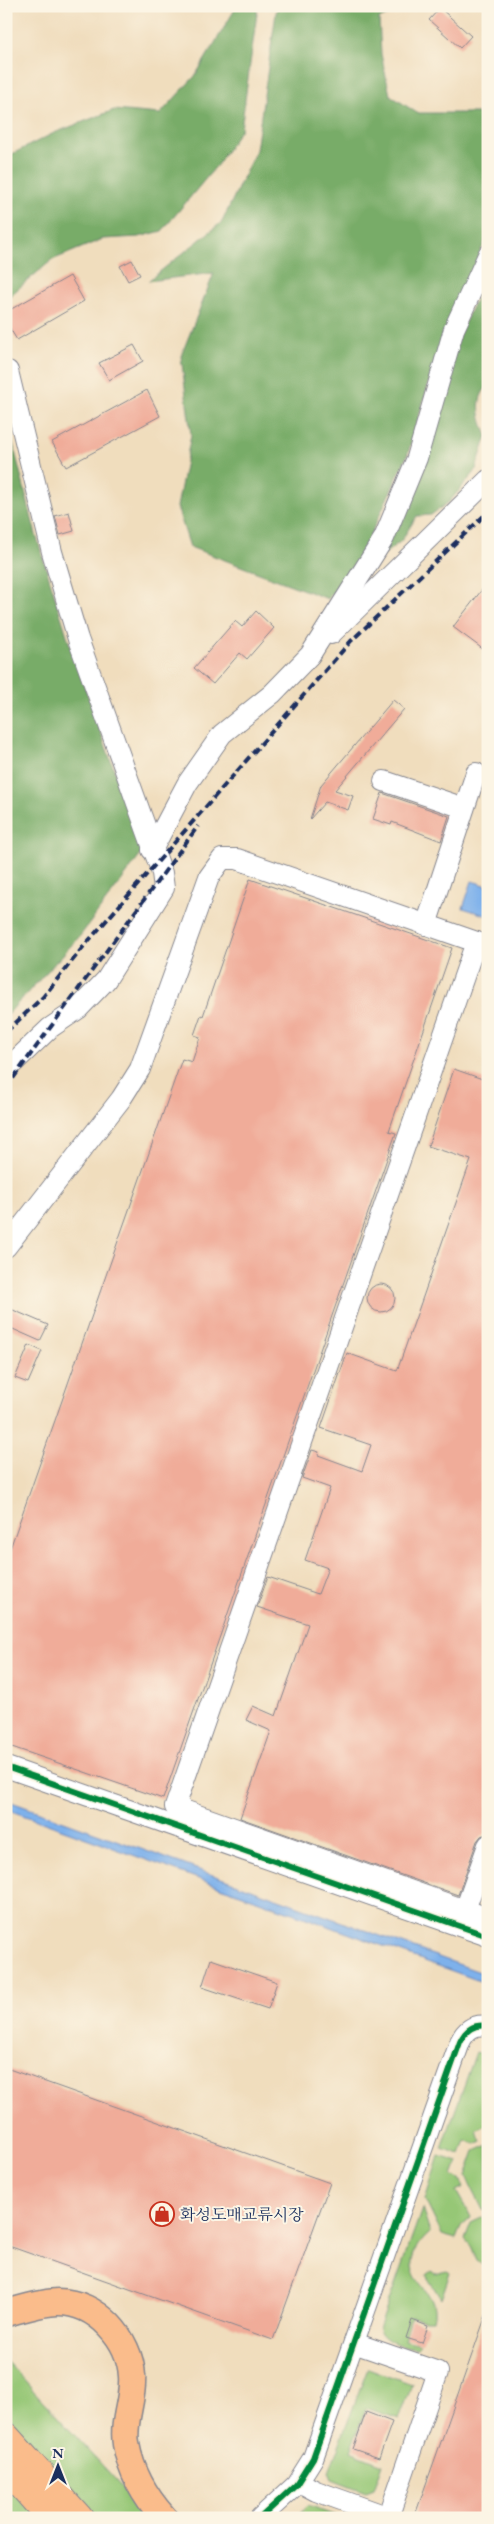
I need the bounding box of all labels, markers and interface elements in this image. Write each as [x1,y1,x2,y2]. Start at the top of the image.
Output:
shop icon: 화성도매교류시장 [149,2201,175,2227]
place label: 화성도매교류시장 [180,2204,304,2225]
north arrow [32,2442,82,2492]
text: N [52,2444,64,2462]

